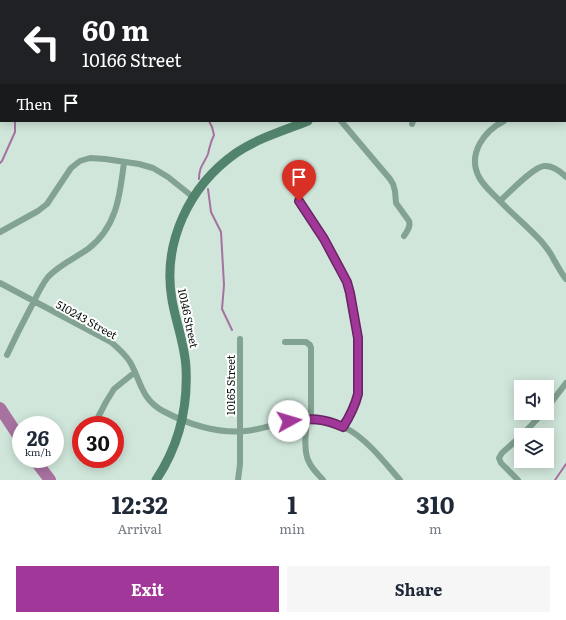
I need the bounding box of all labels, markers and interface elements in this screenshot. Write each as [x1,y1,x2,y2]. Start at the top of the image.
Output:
text: 60 m [82,8,149,50]
icon: left [16,16,68,68]
text: 10166 Street [82,46,182,73]
text: Then [16,92,52,115]
icon: arrive [60,92,82,114]
pin [282,160,316,201]
icon: arrive [288,166,310,188]
street label: 10146 Street [175,287,203,350]
street label: 510243 Street [54,296,121,343]
street label: 10165 Street [222,354,238,415]
map controls [514,380,554,468]
button: sound [514,380,554,420]
position arrow [268,400,310,442]
speed limit sign: 30 [72,416,124,468]
text: 26 [27,422,49,452]
button: layers [514,428,554,468]
text: km/h [25,444,51,459]
text: 12:32 [111,486,168,521]
text: 1 [287,486,297,521]
text: 310 [416,486,454,521]
text: Arrival [117,519,162,538]
text: min [279,519,305,538]
text: m [429,519,442,538]
button: Exit [16,566,279,612]
button: Share [287,566,550,612]

